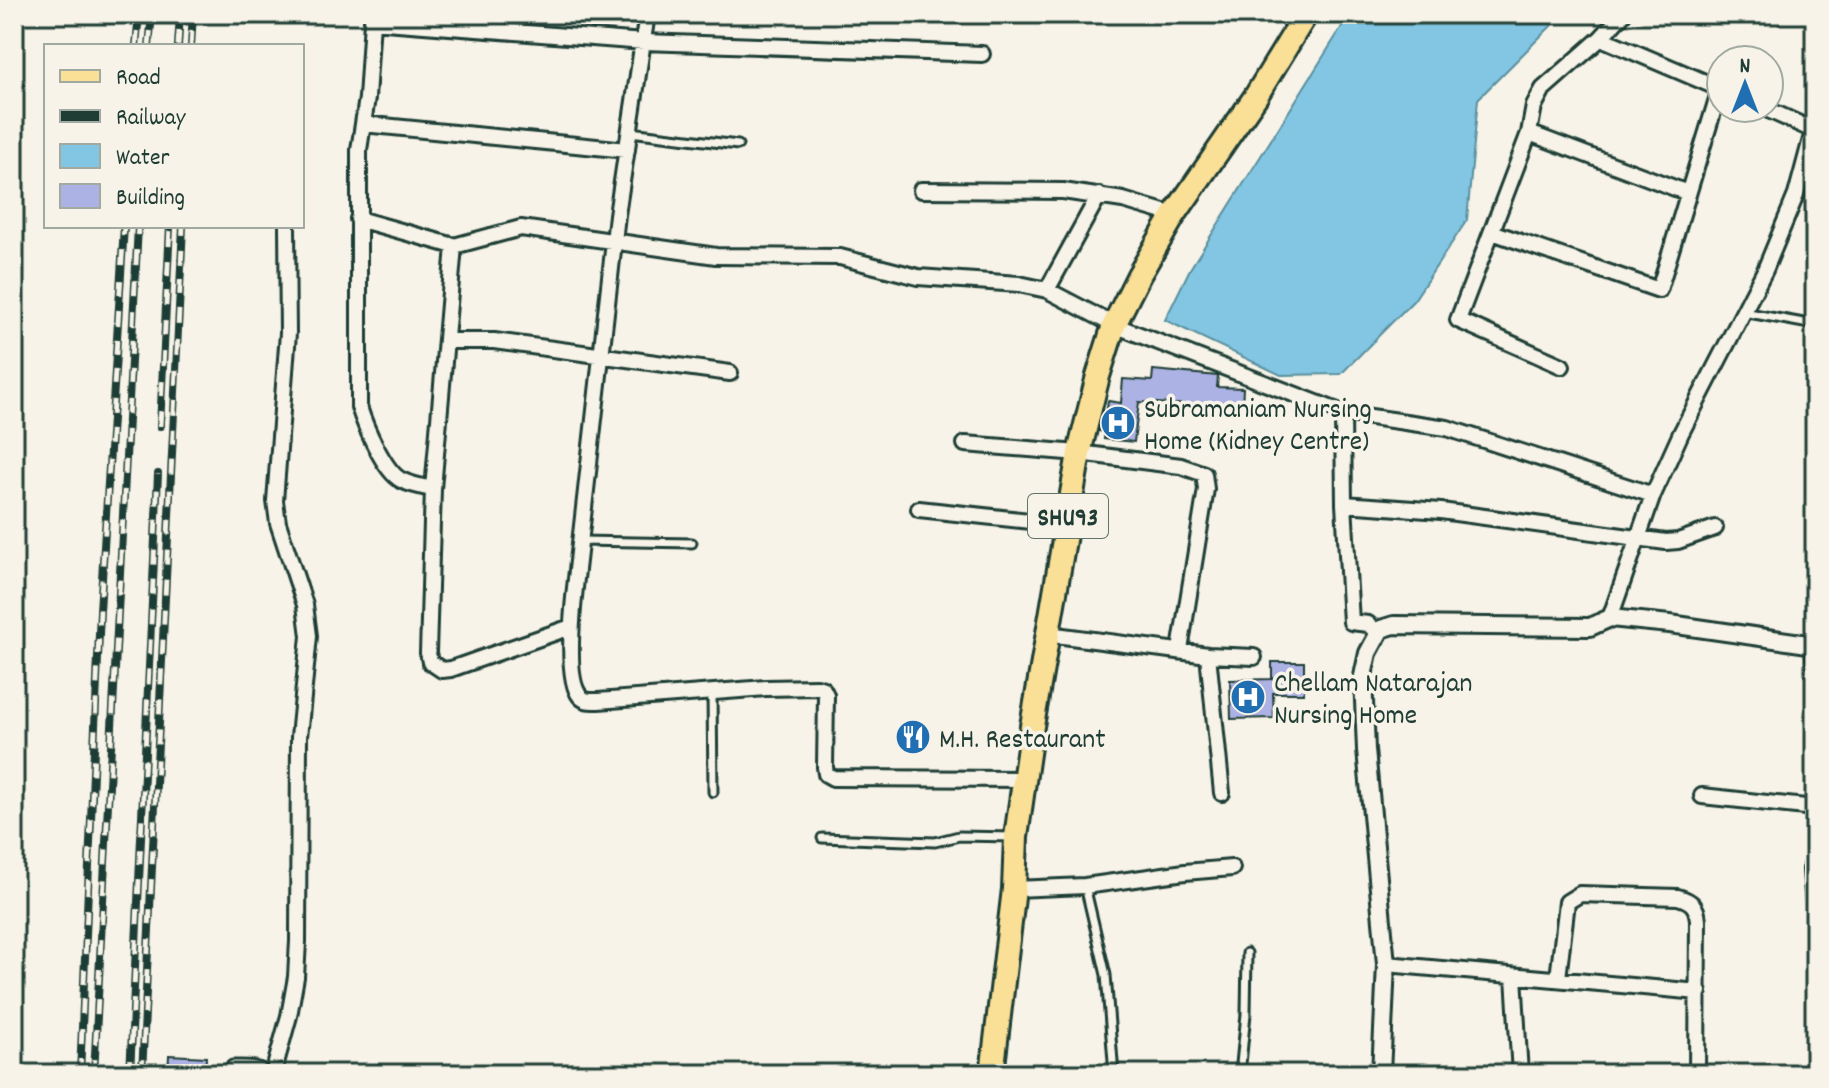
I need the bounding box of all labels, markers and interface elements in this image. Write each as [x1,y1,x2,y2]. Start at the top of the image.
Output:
legend [44,44,304,228]
north arrow [1705,44,1785,124]
text: N [1740,52,1751,83]
text: Road [116,62,161,96]
text: Railway [116,102,187,136]
text: Water [116,142,169,176]
text: Building [116,182,185,216]
place label: Subramaniam Nursing Home (Kidney Centre) [1144,392,1372,464]
hospital icon: Subramaniam Nursing Home (Kidney Centre) [1099,404,1137,442]
road number: SHU93 [1028,494,1108,538]
place label: Chellam Natarajan Nursing Home [1274,666,1472,738]
hospital icon: Chellam Natarajan Nursing Home [1229,678,1267,716]
restaurant icon: M.H. Restaurant [894,718,932,756]
place label: M.H. Restaurant [939,722,1106,762]

